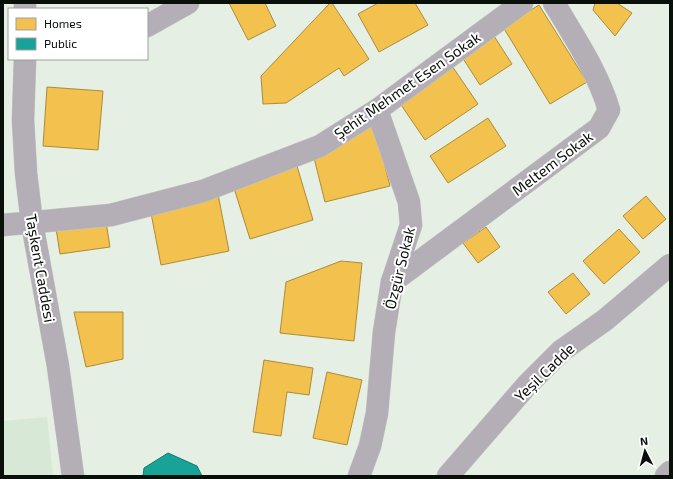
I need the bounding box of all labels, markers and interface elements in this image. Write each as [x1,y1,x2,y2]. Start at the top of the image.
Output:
legend [8,8,148,60]
text: Homes [44,16,82,30]
street label: Şehit Mehmet Esen Sokak [330,27,485,143]
text: Public [44,36,77,50]
street label: Meltem Sokak [508,127,596,199]
street label: Taşkent Caddesi [22,212,59,324]
street label: Özgür Sokak [380,225,418,311]
street label: Yeşil Cadde [510,339,578,406]
north arrow [625,431,665,471]
text: N [639,434,649,447]

